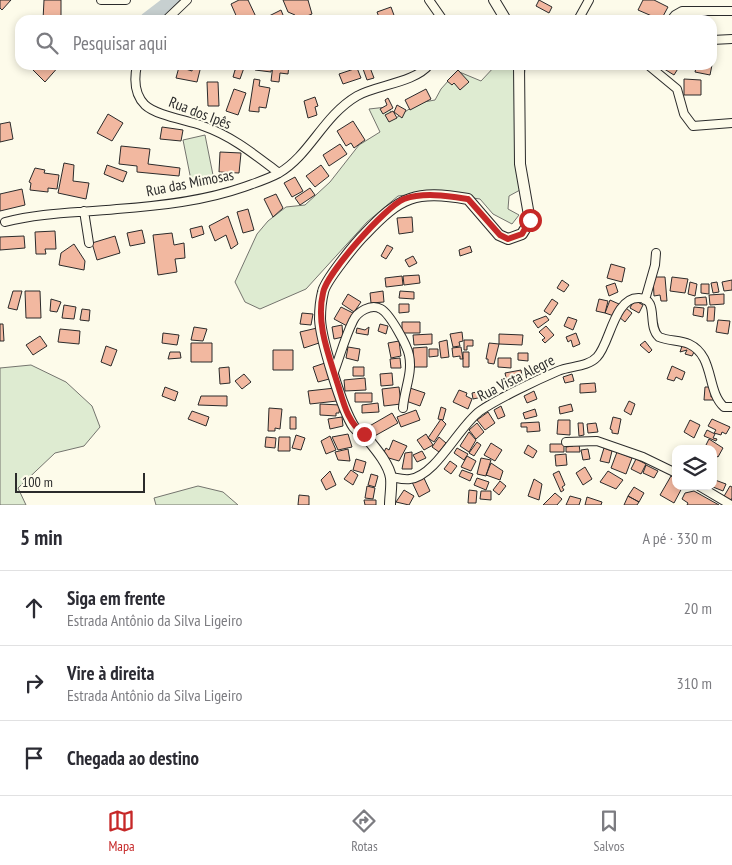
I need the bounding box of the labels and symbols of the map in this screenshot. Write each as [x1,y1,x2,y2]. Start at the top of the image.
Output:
street label: Rua dos Ipês [166,92,234,133]
street label: Rua das Mimosas [144,165,235,200]
route start [519,209,542,232]
street label: Rua Vista Alegre [474,350,558,405]
route end [353,423,376,446]
scale bar [15,470,145,493]

